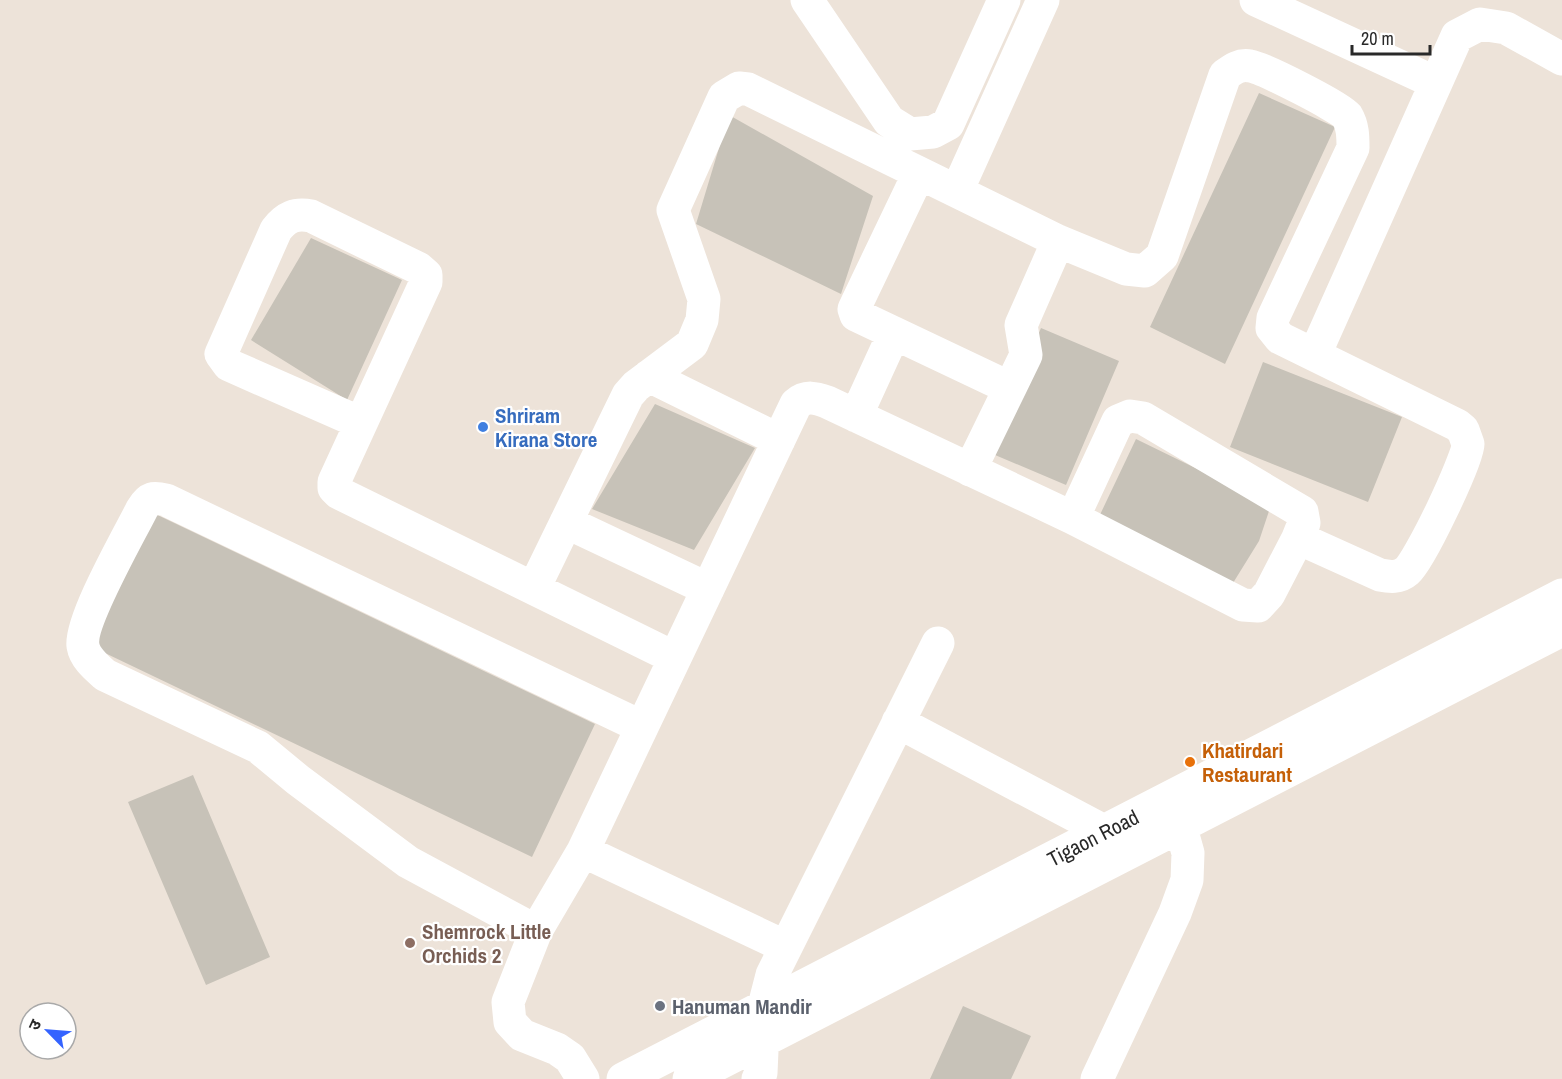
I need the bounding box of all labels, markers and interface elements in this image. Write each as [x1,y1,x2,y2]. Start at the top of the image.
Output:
scale bar [1352,18,1430,56]
text: 20 m [1361,26,1394,51]
place label: Shriram Kirana Store [495,401,597,454]
marker: Shriram Kirana Store [476,420,490,434]
place label: Khatirdari Restaurant [1202,736,1292,789]
marker: Khatirdari Restaurant [1183,755,1197,769]
street label: Tigaon Road [1042,803,1144,873]
place label: Shemrock Little Orchids 2 [422,917,551,970]
marker: Shemrock Little Orchids 2 [403,936,417,950]
place label: Hanuman Mandir [672,992,812,1021]
marker: Hanuman Mandir [653,999,667,1013]
north arrow [18,1001,78,1061]
text: उ [22,1015,47,1034]

